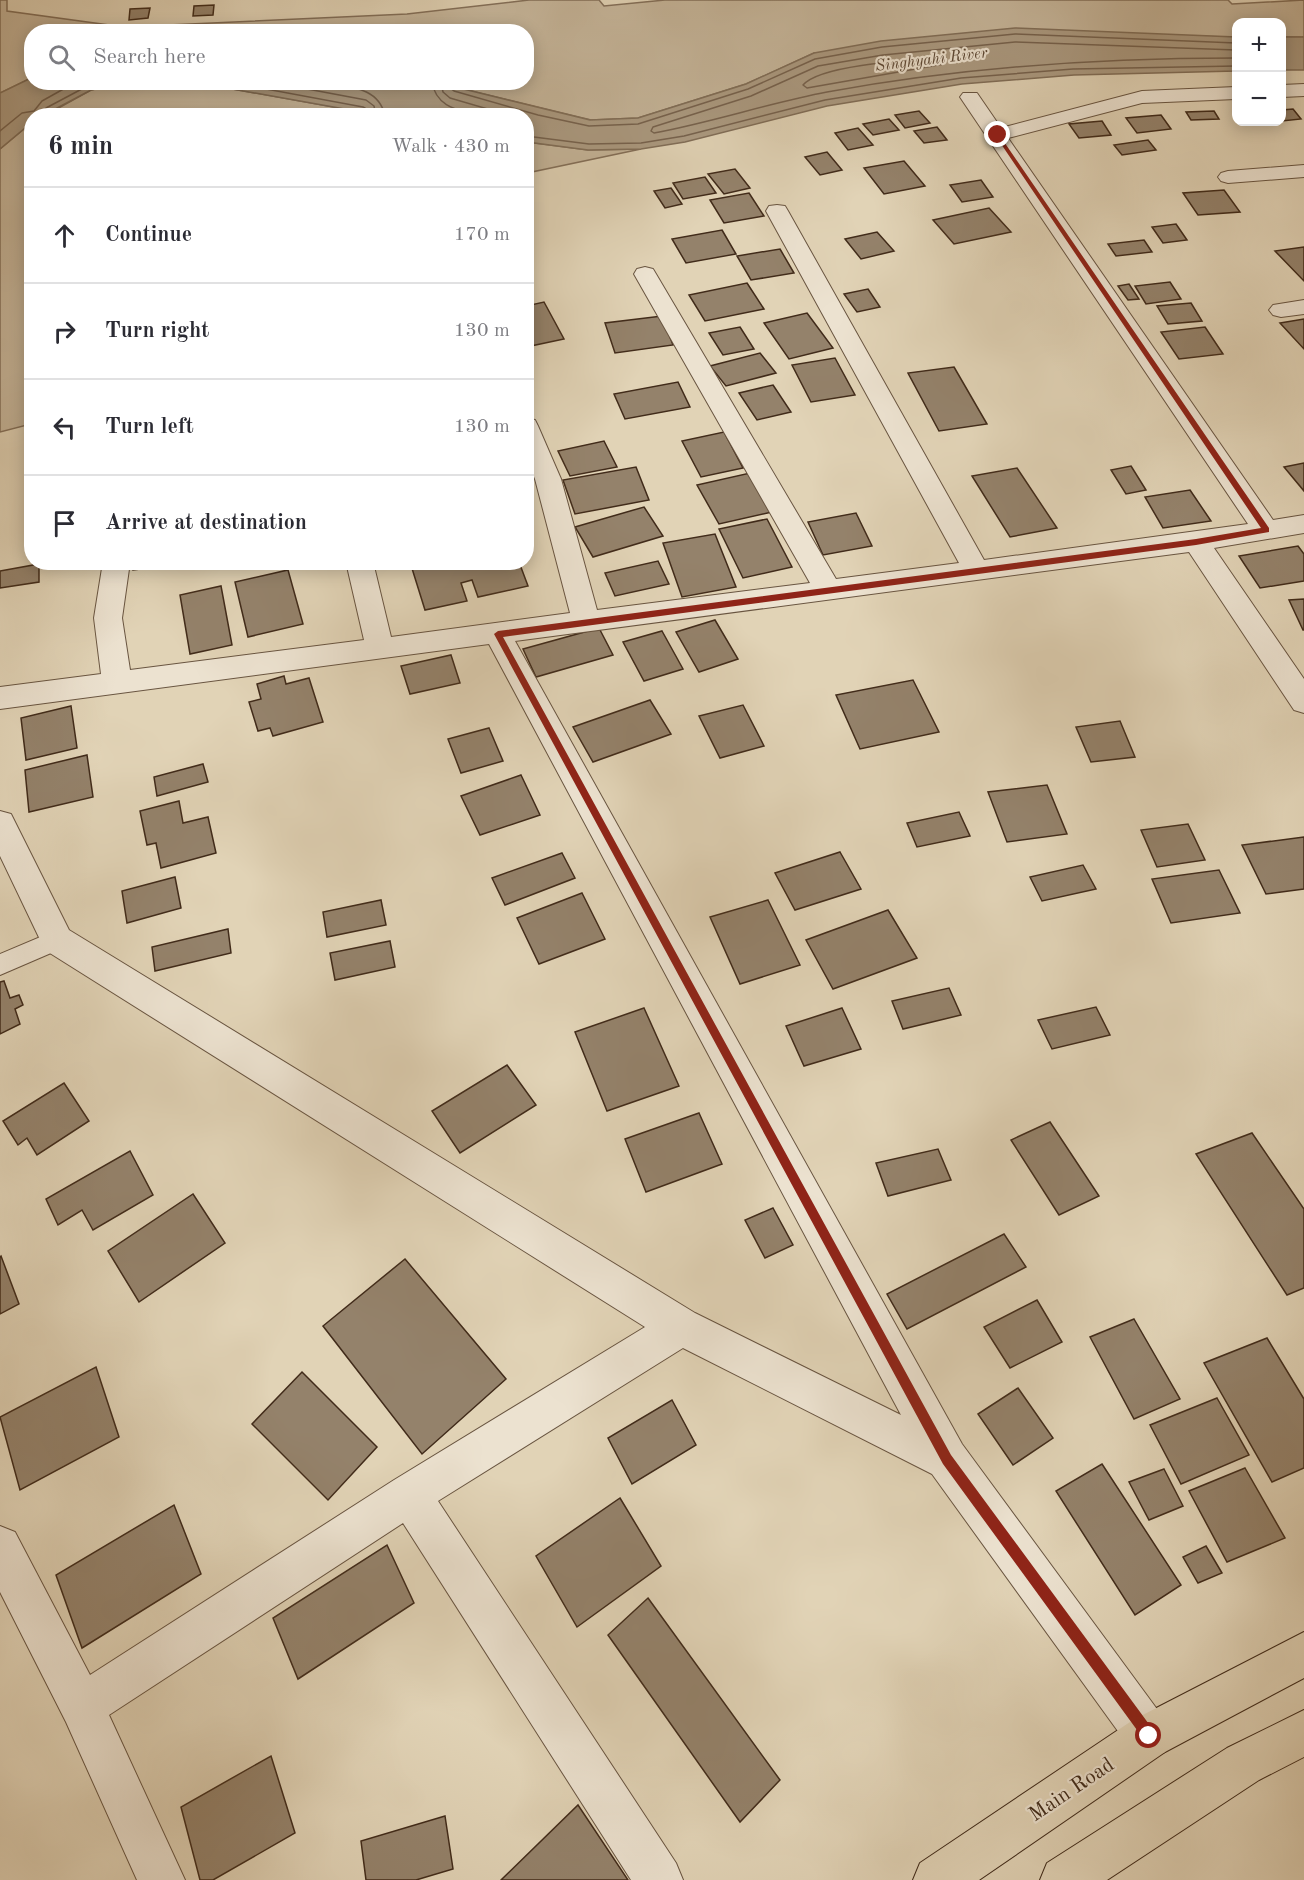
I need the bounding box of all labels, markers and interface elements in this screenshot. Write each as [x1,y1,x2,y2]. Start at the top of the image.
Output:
map controls [1232,18,1286,126]
button: + [1232,18,1286,72]
search box [24,24,534,90]
icon: search [45,41,78,74]
water label: Singhyahi River [874,45,989,75]
text: Search here [93,46,206,68]
button: − [1232,72,1286,126]
route end [984,121,1010,147]
text: 6 min [48,134,113,160]
text: Walk · 430 m [391,137,510,157]
icon: ahead [48,219,81,252]
text: Continue [105,224,192,246]
text: 170 m [454,225,510,245]
icon: right [48,315,81,348]
text: Turn right [105,320,209,342]
text: 130 m [454,321,510,341]
icon: left [48,411,81,444]
text: Turn left [105,416,194,438]
text: 130 m [454,417,510,437]
icon: arrive [48,507,81,540]
text: Arrive at destination [105,512,307,534]
route start [1135,1722,1161,1748]
street label: Main Road [1025,1754,1118,1826]

